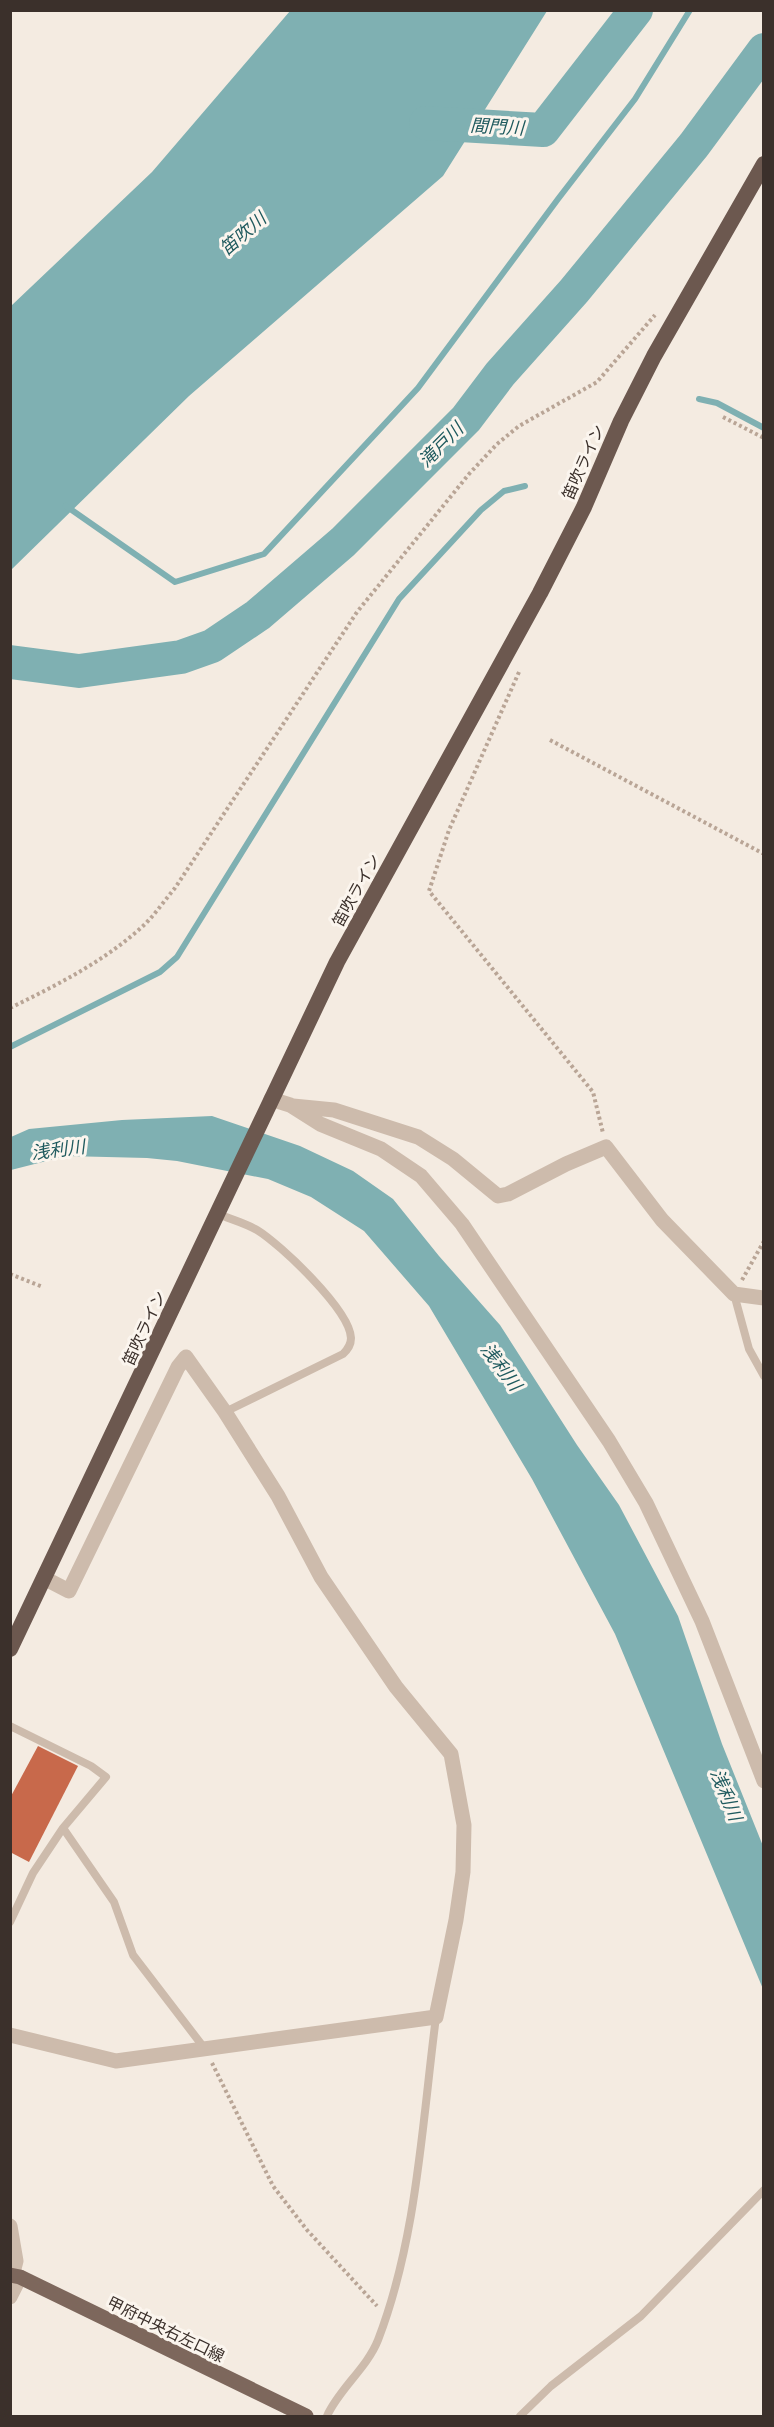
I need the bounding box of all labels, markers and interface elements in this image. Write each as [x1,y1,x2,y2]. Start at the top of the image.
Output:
water label: 間門川 [470,115,527,138]
water label: 笛吹川 [215,207,271,259]
water label: 滝戸川 [414,417,468,470]
street label: 笛吹ライン [559,422,607,502]
street label: 笛吹ライン [329,851,383,929]
water label: 浅利川 [30,1136,88,1162]
street label: 笛吹ライン [119,1288,169,1368]
water label: 浅利川 [478,1339,527,1396]
water label: 浅利川 [708,1766,747,1825]
street label: 甲府中央右左口線 [105,2293,227,2365]

